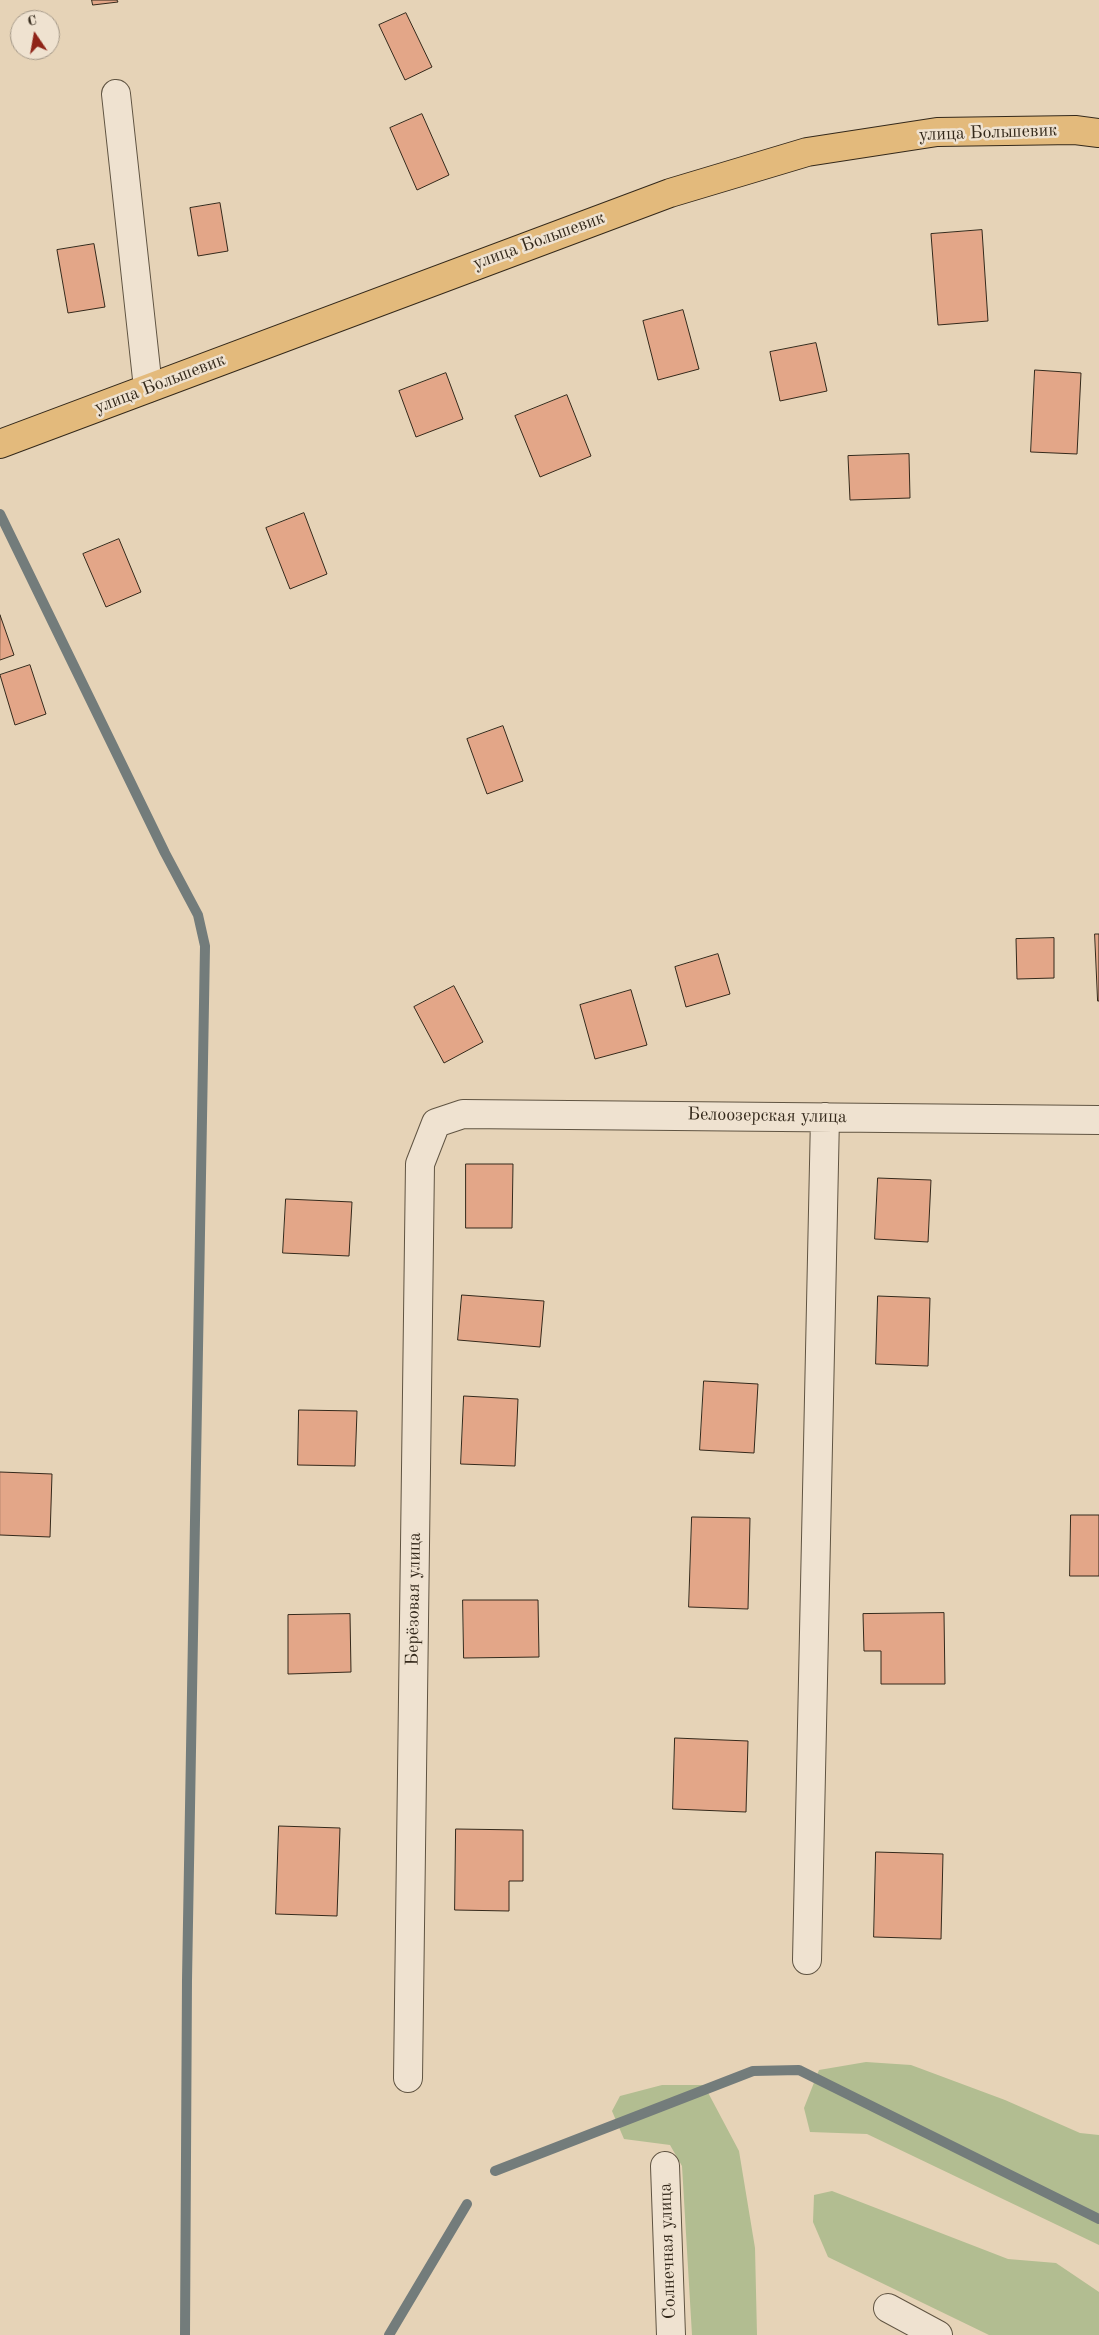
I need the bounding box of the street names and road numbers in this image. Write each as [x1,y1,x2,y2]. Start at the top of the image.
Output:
street label: улица Большевик [918,120,1058,146]
street label: улица Большевик [470,207,608,275]
street label: улица Большевик [91,349,229,419]
street label: Белоозерская улица [687,1104,847,1128]
street label: Берёзовая улица [402,1532,426,1666]
street label: Солнечная улица [655,2182,681,2320]

